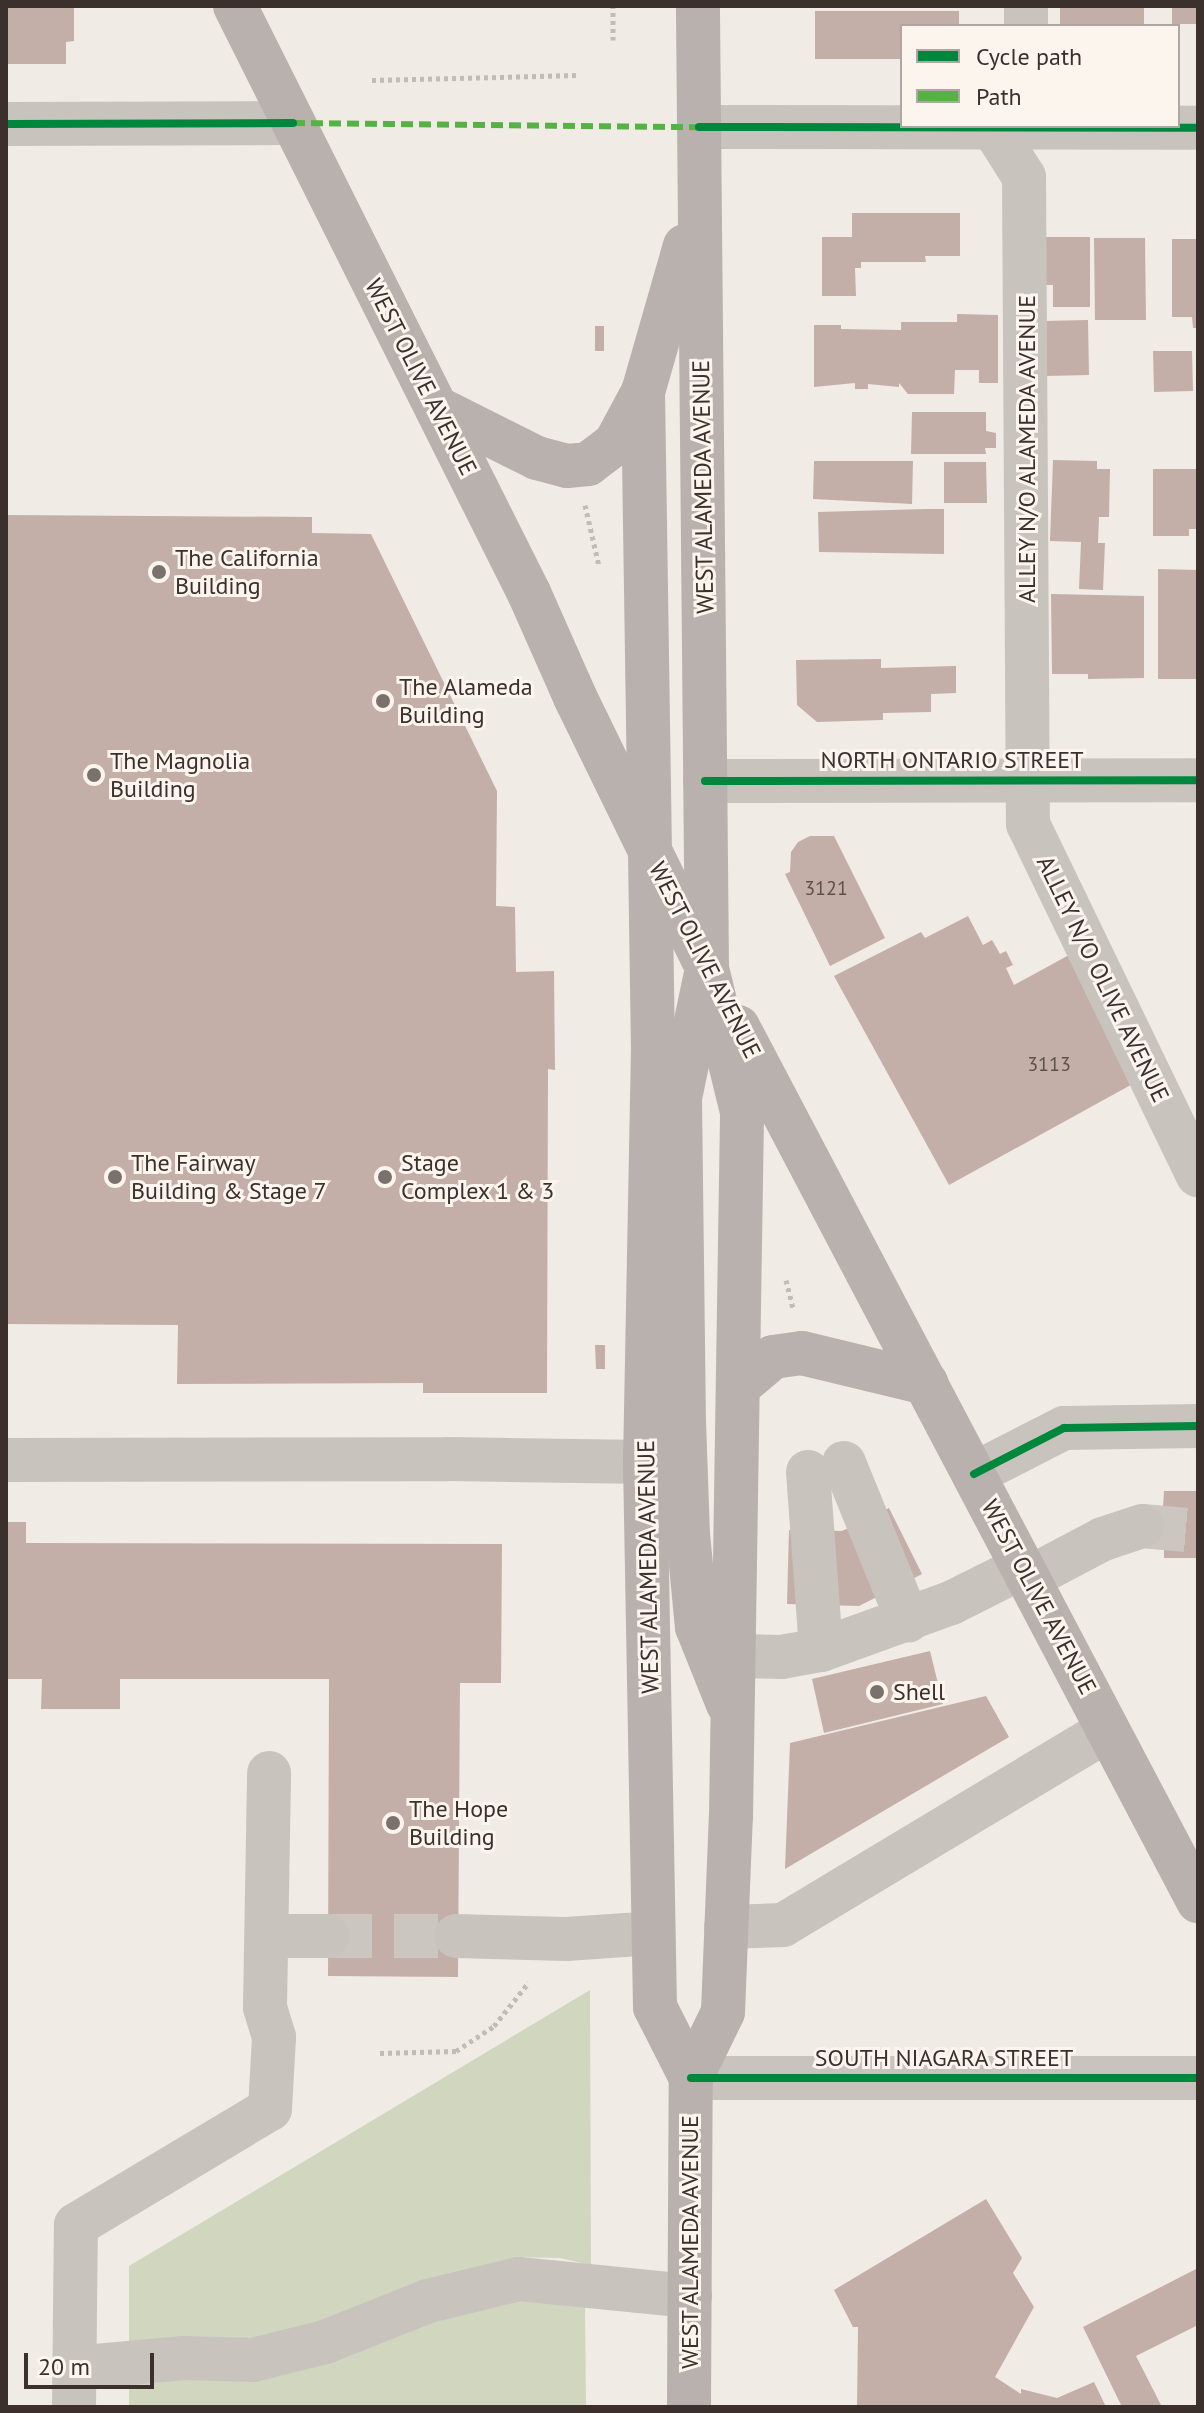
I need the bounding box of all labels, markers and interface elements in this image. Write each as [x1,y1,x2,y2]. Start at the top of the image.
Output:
legend [900,24,1180,128]
text: Cycle path [976,41,1082,72]
text: Path [976,81,1022,112]
street label: WEST OLIVE AVENUE [359,273,483,481]
street label: ALLEY N/O ALAMEDA AVENUE [1013,293,1041,605]
street label: WEST ALAMEDA AVENUE [686,358,720,616]
place label: The California Building [175,544,319,600]
marker: The California Building [150,563,168,581]
place label: The Alameda Building [399,673,533,729]
marker: The Alameda Building [374,692,392,710]
street label: NORTH ONTARIO STREET [820,746,1084,774]
place label: The Magnolia Building [110,747,250,803]
marker: The Magnolia Building [85,766,103,784]
street label: ALLEY N/O OLIVE AVENUE [1030,851,1176,1107]
street label: WEST OLIVE AVENUE [643,856,767,1064]
house number: 3121 [804,876,848,900]
house number: 3113 [1027,1052,1071,1076]
place label: The Fairway Building & Stage 7 [131,1149,326,1205]
place label: Stage Complex 1 & 3 [401,1149,555,1205]
marker: The Fairway Building & Stage 7 [106,1168,124,1186]
marker: Stage Complex 1 & 3 [376,1168,394,1186]
street label: WEST ALAMEDA AVENUE [631,1438,665,1696]
street label: WEST OLIVE AVENUE [975,1494,1103,1700]
place label: Shell [893,1678,945,1706]
marker: Shell [868,1683,886,1701]
place label: The Hope Building [409,1795,508,1851]
marker: The Hope Building [384,1814,402,1832]
street label: SOUTH NIAGARA STREET [814,2044,1074,2072]
street label: WEST ALAMEDA AVENUE [676,2113,704,2371]
scale bar [28,2337,158,2387]
text: 20 m [38,2351,90,2382]

